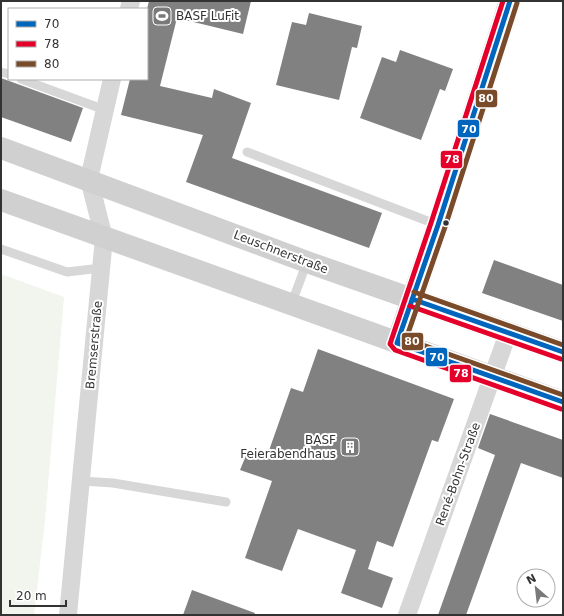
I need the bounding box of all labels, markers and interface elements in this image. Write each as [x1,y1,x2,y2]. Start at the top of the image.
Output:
sports icon: BASF LuFit [151,5,173,27]
legend [8,8,148,80]
place label: BASF LuFit [176,9,239,23]
text: 70 [44,17,59,31]
text: 78 [44,37,59,51]
text: 80 [44,57,59,71]
line badge: 80 [475,89,498,108]
text: 80 [478,92,494,105]
line badge: 70 [457,119,480,138]
text: 70 [461,123,477,136]
line badge: 78 [440,150,463,169]
text: 78 [444,153,460,166]
unlabelled marker [441,218,451,228]
street label: Leuschnerstraße [232,228,330,276]
street label: Bremserstraße [83,300,105,390]
line badge: 80 [401,332,424,351]
text: 80 [404,335,420,348]
line badge: 70 [425,347,448,367]
text: 70 [429,351,445,364]
line badge: 78 [449,364,472,383]
text: 78 [453,367,469,380]
street label: René-Bohn-Straße [433,421,483,527]
place label: BASF Feierabendhaus [240,433,336,461]
building icon: BASF Feierabendhaus [339,436,361,458]
north arrow [516,568,556,608]
text: N [524,572,539,588]
scale bar [10,582,66,608]
text: 20 m [16,589,47,603]

